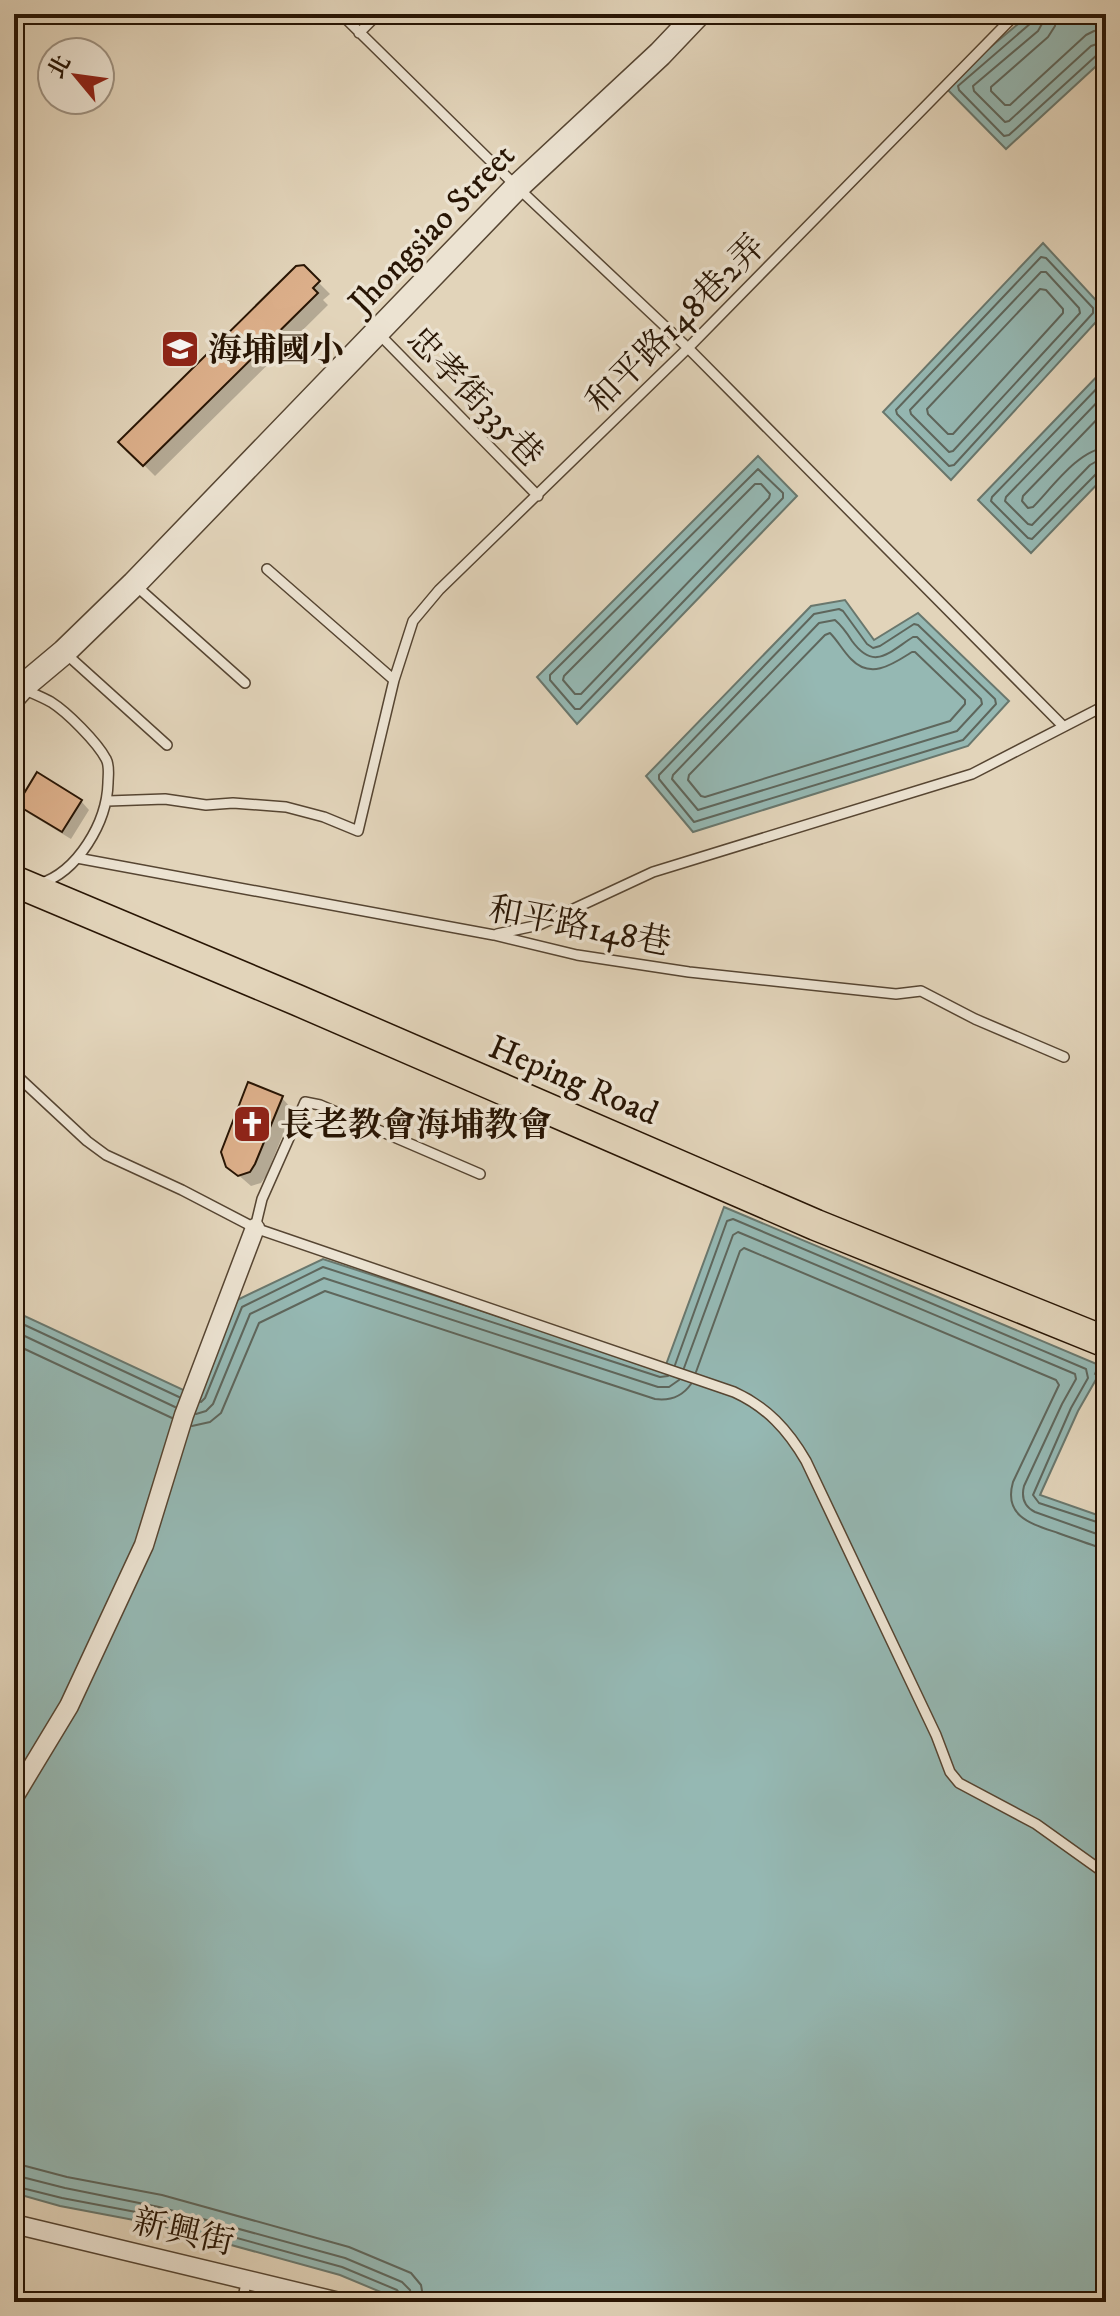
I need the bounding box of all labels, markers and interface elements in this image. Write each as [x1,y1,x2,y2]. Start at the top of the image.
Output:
north arrow [36,36,116,116]
text: 北 [43,51,77,83]
street label: Jhongsiao Street [338,135,524,326]
street label: 和平路148巷2弄 [578,226,775,423]
street label: 忠孝街335巷 [398,319,552,476]
school or university icon: 海埔國小 [159,328,201,370]
place label: 海埔國小 [208,330,344,372]
street label: 和平路148巷 [485,889,674,965]
street label: Heping Road [482,1026,664,1135]
church icon: 長老教會海埔教會 [231,1103,273,1145]
place label: 長老教會海埔教會 [280,1105,552,1147]
street label: 新興街 [129,2201,238,2265]

